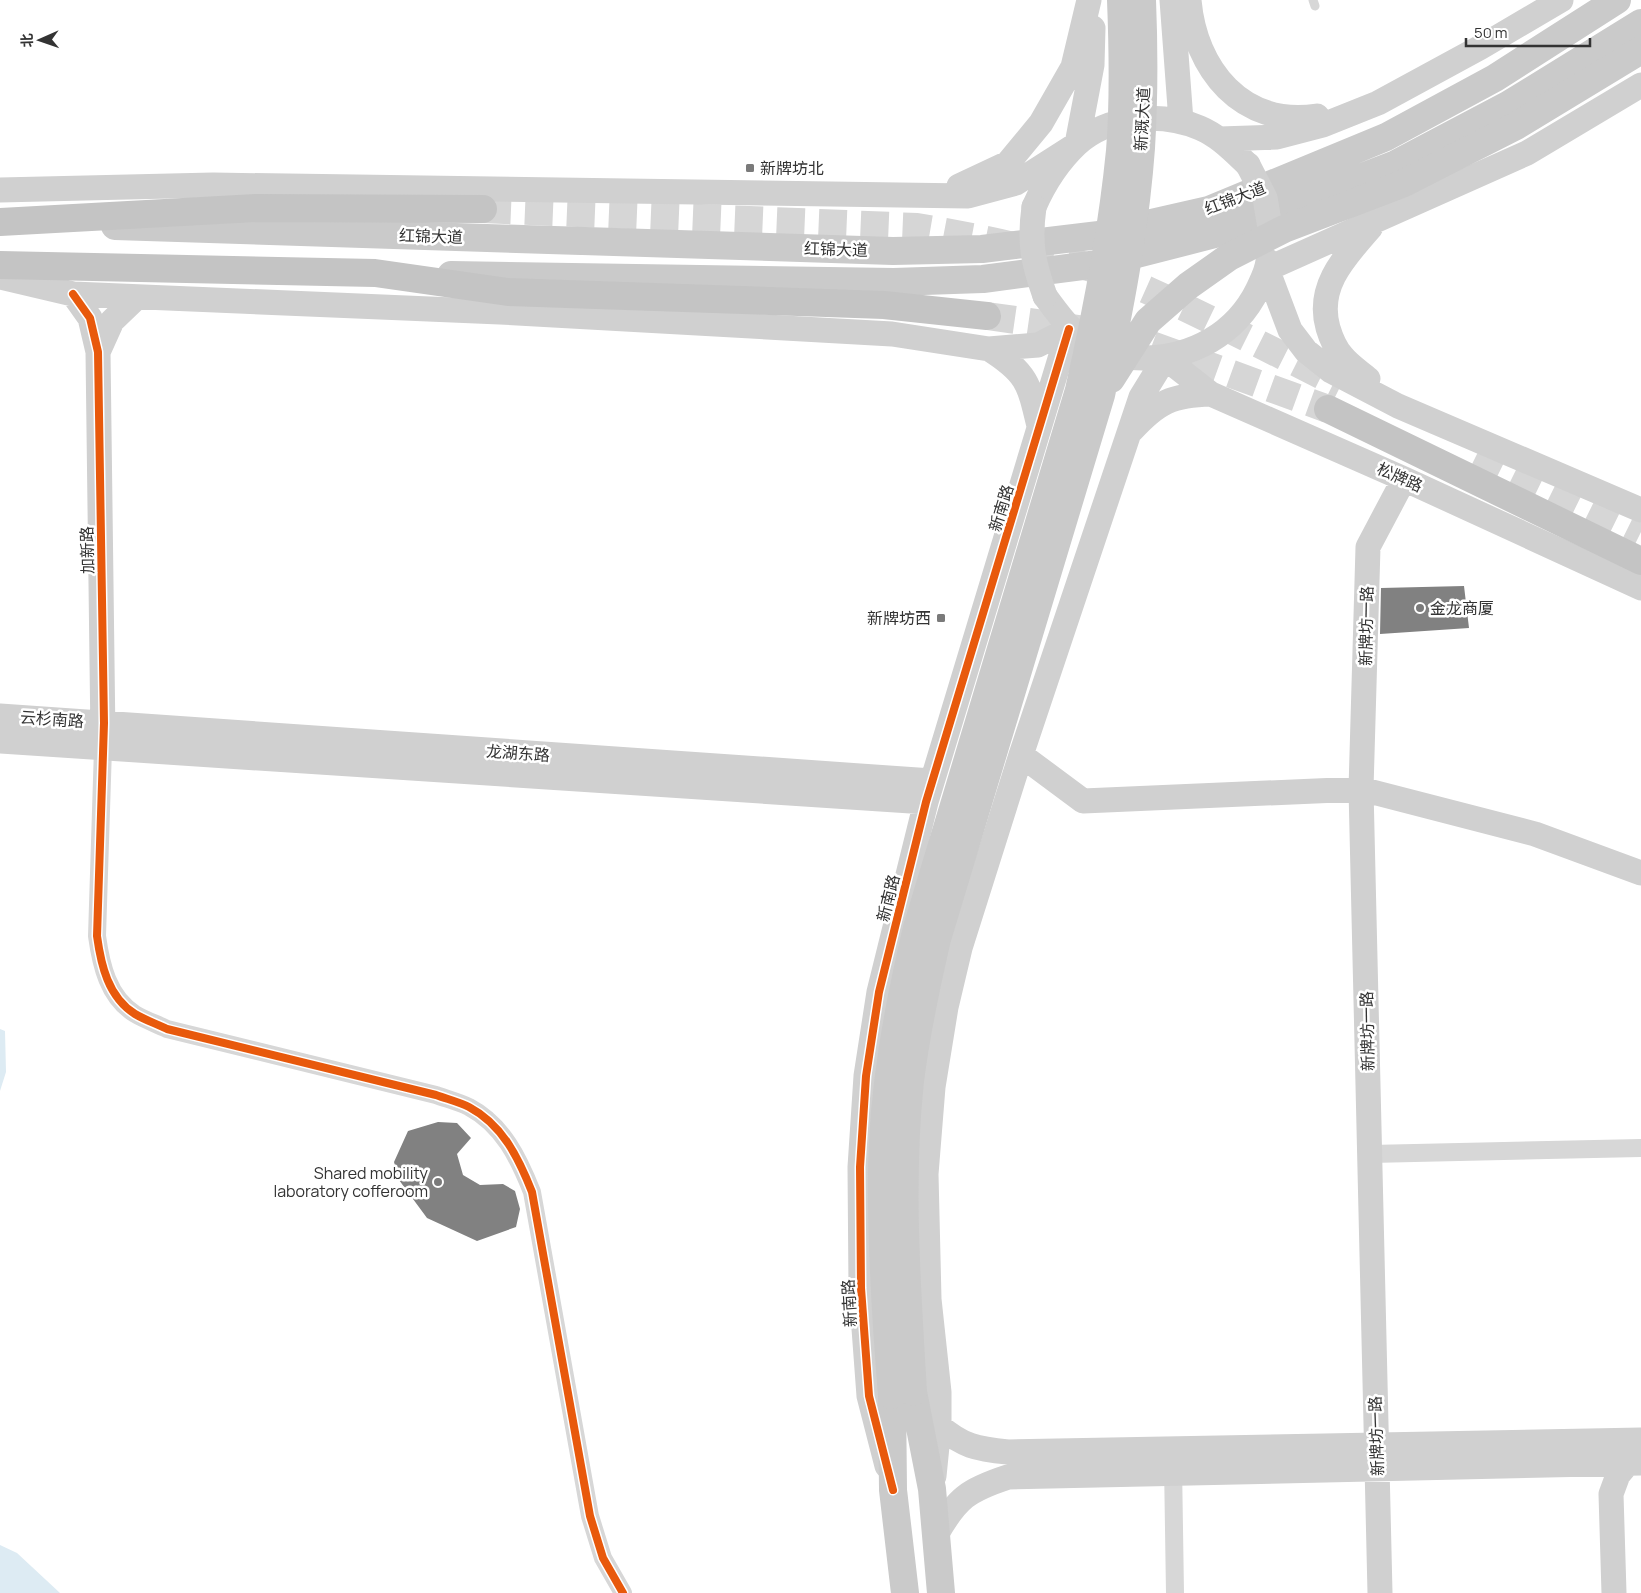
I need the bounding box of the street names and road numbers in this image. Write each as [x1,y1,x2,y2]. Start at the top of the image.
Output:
street label: 新溉大道 [1129,86,1155,152]
street label: 红锦大道 [1201,176,1269,220]
street label: 红锦大道 [399,224,463,248]
street label: 红锦大道 [804,237,868,261]
street label: 松牌路 [1374,457,1426,497]
street label: 新南路 [983,482,1019,534]
street label: 加新路 [76,526,98,574]
street label: 新牌坊一路 [1354,586,1378,666]
street label: 云杉南路 [19,706,85,732]
street label: 龙湖东路 [485,740,551,766]
street label: 新南路 [872,872,904,924]
street label: 新牌坊一路 [1355,991,1379,1071]
street label: 新南路 [837,1278,861,1328]
street label: 新牌坊一路 [1364,1396,1388,1476]

